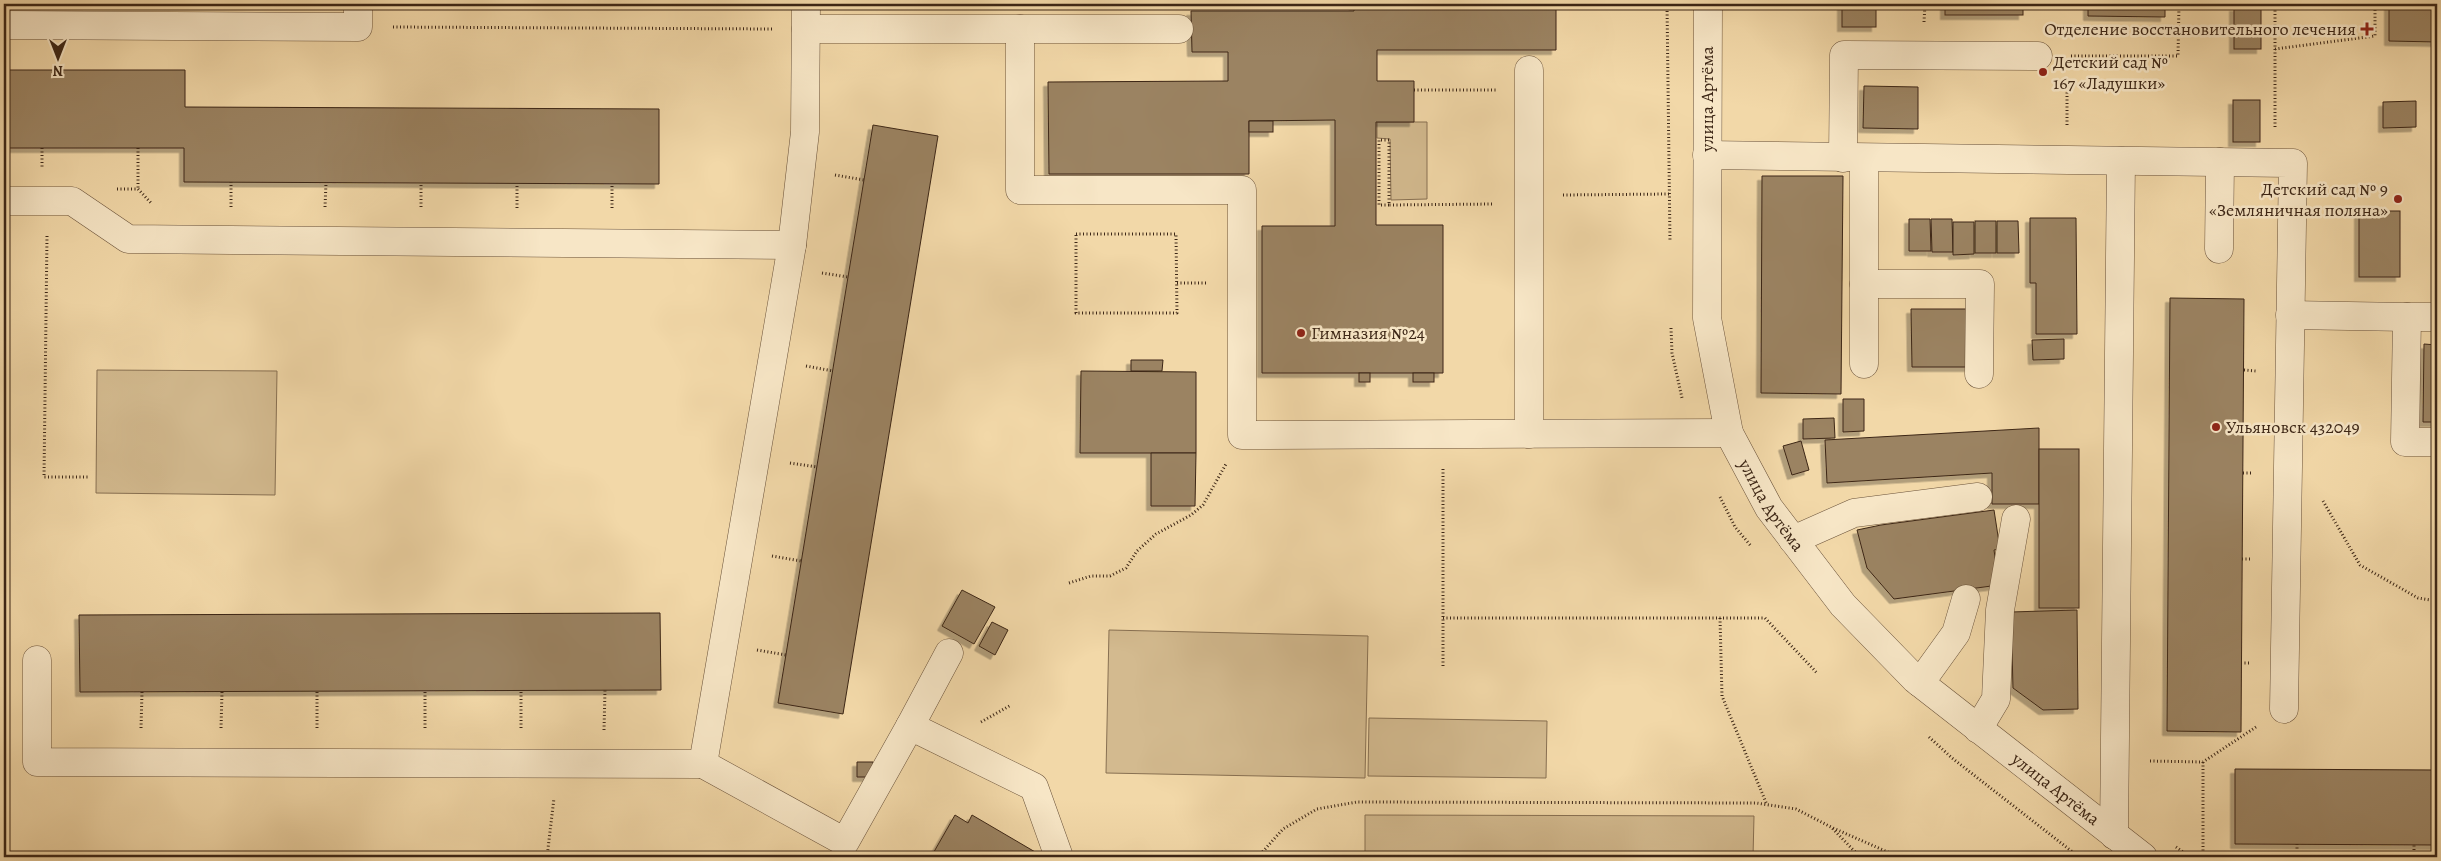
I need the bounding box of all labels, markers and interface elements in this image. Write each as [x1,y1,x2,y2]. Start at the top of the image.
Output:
place label: Отделение восстановительного лечения [2044,17,2356,41]
marker: Отделение восстановительного лечения [2360,22,2374,36]
north arrow [32,32,82,82]
street label: улица Артёма [1695,45,1719,153]
place label: Детский сад № 167 «Ладушки» [2053,50,2168,95]
text: N [53,61,63,80]
marker: Детский сад № 167 «Ладушки» [2037,66,2049,78]
place label: Детский сад № 9 «Земляничная поляна» [2209,177,2388,222]
marker: Детский сад № 9 «Земляничная поляна» [2392,193,2404,205]
place label: Гимназия №24 [1311,321,1425,345]
marker: Гимназия №24 [1295,327,1307,339]
place label: Ульяновск 432049 [2226,415,2360,439]
marker: Ульяновск 432049 [2210,421,2222,433]
street label: улица Артёма [1733,454,1810,557]
street label: улица Артёма [2006,746,2105,831]

